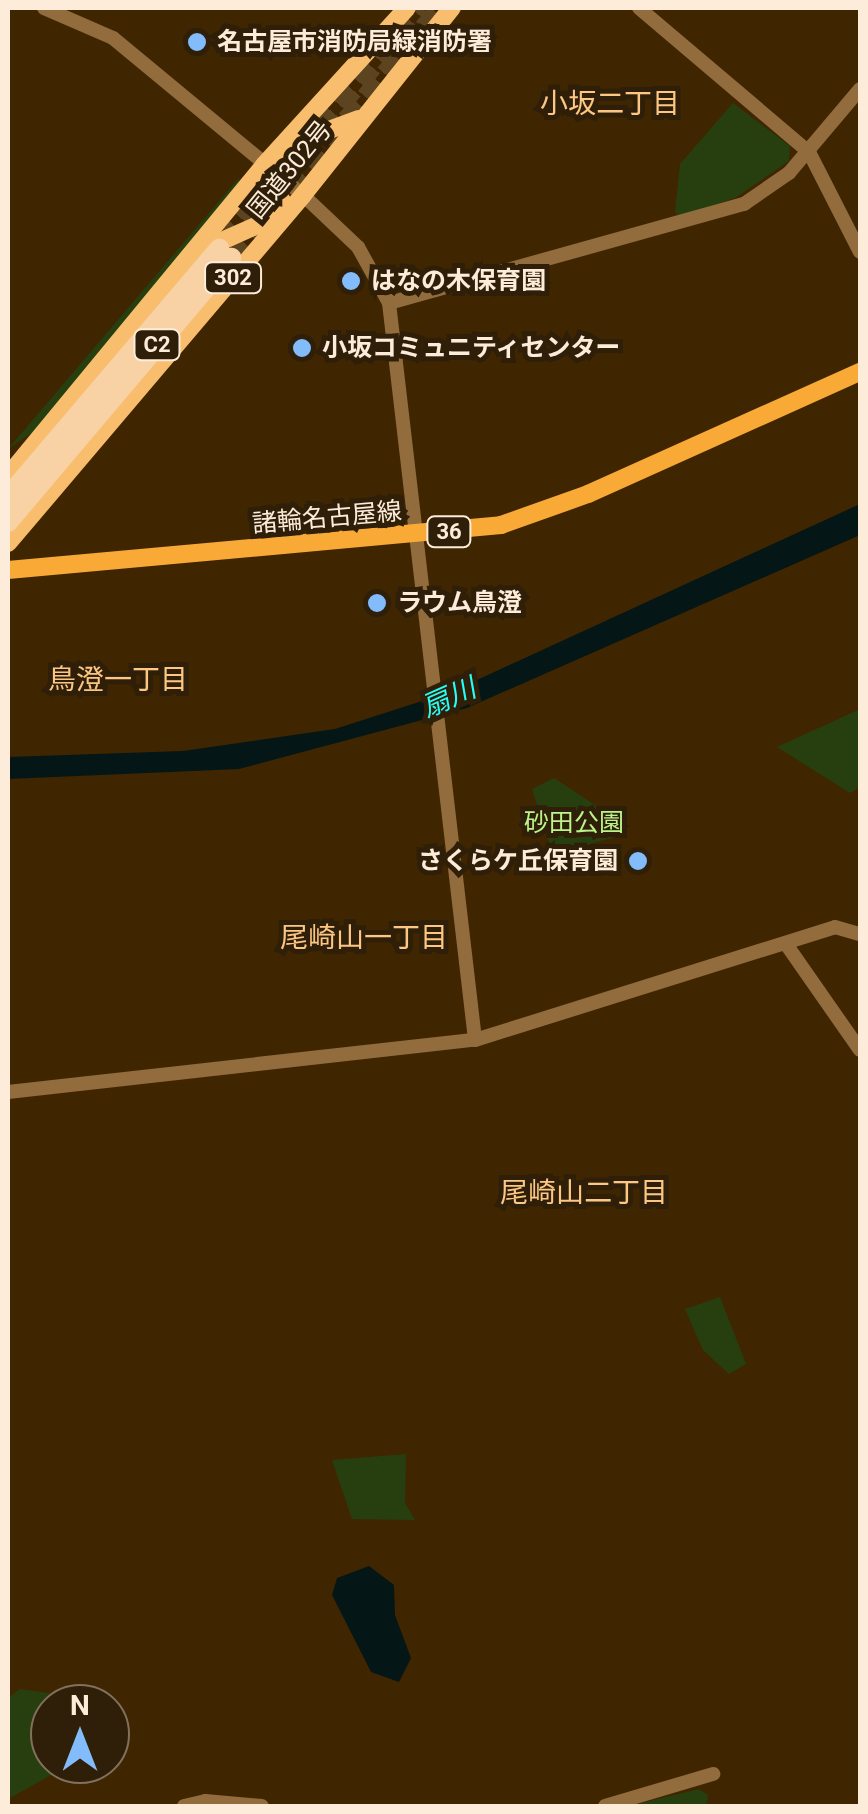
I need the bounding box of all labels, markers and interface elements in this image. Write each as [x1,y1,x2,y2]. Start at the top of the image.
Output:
place label: 名古屋市消防局緑消防署 [217,27,492,57]
marker: 名古屋市消防局緑消防署 [186,31,208,53]
district label: 小坂二丁目 [540,87,680,121]
street label: 国道302号 [241,115,339,225]
road number: 302 [203,261,263,295]
place label: はなの木保育園 [371,266,546,296]
marker: はなの木保育園 [340,270,362,292]
road number: C2 [132,328,182,362]
place label: 小坂コミュニティセンター [322,333,622,363]
marker: 小坂コミュニティセンター [291,337,313,359]
street label: 諸輪名古屋線 [251,497,403,539]
road number: 36 [424,515,474,549]
place label: ラウム鳥澄 [397,588,522,618]
marker: ラウム鳥澄 [366,592,388,614]
district label: 鳥澄一丁目 [48,663,188,697]
water label: 扇川 [417,671,481,725]
park label: 砂田公園 [524,808,624,838]
place label: さくらケ丘保育園 [418,846,618,876]
marker: さくらケ丘保育園 [627,850,649,872]
district label: 尾崎山一丁目 [280,921,448,955]
district label: 尾崎山二丁目 [500,1176,668,1210]
north arrow [30,1684,130,1784]
text: N [70,1689,90,1722]

